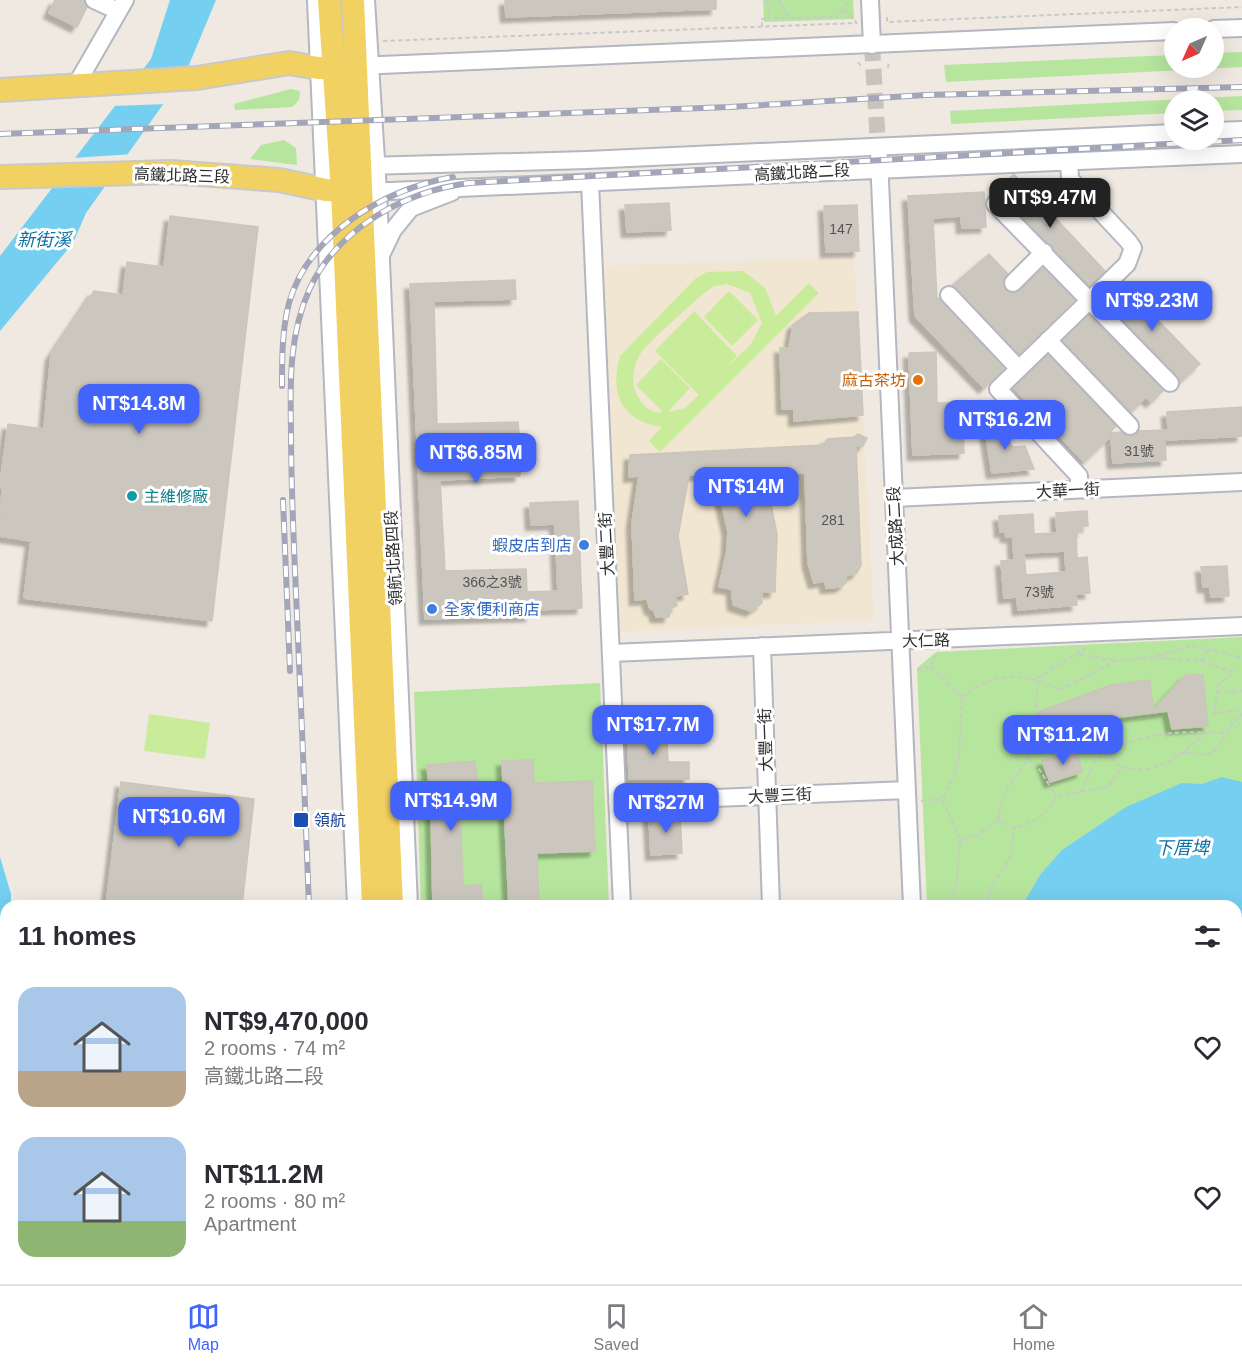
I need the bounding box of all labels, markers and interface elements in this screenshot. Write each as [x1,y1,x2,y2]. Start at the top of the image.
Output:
north arrow [1164,18,1224,78]
map controls [1164,18,1224,150]
button: layers [1164,90,1224,150]
street label: 高鐵北路二段 [754,161,850,184]
street label: 高鐵北路三段 [134,165,230,186]
pin: NT$9.47M [988,178,1112,229]
text: NT$9.47M [1003,186,1097,208]
house number: 147 [829,221,853,237]
water label: 新街溪 [17,230,74,250]
pin: NT$9.23M [1090,281,1214,332]
text: NT$9.23M [1105,289,1199,311]
place label: 麻古茶坊 [842,372,906,389]
marker: 麻古茶坊 [911,373,925,387]
pin: NT$14.8M [77,384,201,435]
text: NT$14.8M [92,392,186,414]
pin: NT$16.2M [943,400,1067,451]
text: NT$16.2M [958,408,1052,430]
pin: NT$6.85M [414,433,538,484]
text: NT$6.85M [429,441,523,463]
house number: 31號 [1124,443,1154,459]
pin: NT$14M [697,467,795,518]
text: NT$14M [708,475,784,497]
street label: 大華一街 [1036,480,1100,501]
street label: 大成路二段 [885,486,906,566]
place label: 主維修廠 [144,488,208,505]
marker: 主維修廠 [125,489,139,503]
street label: 領航北路四段 [382,510,405,606]
street label: 大豐二街 [596,512,617,576]
house number: 281 [821,512,845,528]
place label: 蝦皮店到店 [492,537,572,554]
marker: 蝦皮店到店 [577,538,591,552]
house number: 366之3號 [462,574,522,590]
house number: 73號 [1024,584,1054,600]
place label: 全家便利商店 [444,601,540,618]
marker: 全家便利商店 [425,602,439,616]
street label: 大仁路 [902,632,950,649]
pin: NT$17.7M [591,705,715,756]
street label: 大豐一街 [756,708,775,772]
text: NT$17.7M [606,713,700,735]
pin: NT$11.2M [1001,715,1125,766]
text: NT$11.2M [1017,723,1109,745]
pin: NT$14.9M [389,781,513,832]
pin: NT$27M [617,783,715,834]
street label: 大豐三街 [748,785,812,806]
text: NT$14.9M [404,789,498,811]
text: NT$27M [628,791,704,813]
pin: NT$10.6M [117,797,241,848]
text: NT$10.6M [132,805,226,827]
marker: 領航 [292,811,310,829]
place label: 領航 [314,812,346,829]
water label: 下厝埤 [1155,838,1211,858]
icon: filters [1191,920,1224,953]
text: 11 homes [18,921,137,951]
text: NT$9,470,000 [204,1006,369,1036]
icon: home [66,1011,138,1083]
icon: heart [1191,1031,1224,1064]
text: 2 rooms · 74 m² [204,1037,345,1059]
text: 高鐵北路二段 [204,1065,324,1087]
text: NT$11.2M [204,1159,324,1189]
icon: home [66,1161,138,1233]
icon: heart [1191,1181,1224,1214]
text: 2 rooms · 80 m² [204,1190,345,1212]
text: Apartment [204,1213,296,1235]
tab: Map [187,1300,220,1354]
tab: Saved [593,1300,639,1354]
tab: Home [1012,1300,1055,1354]

